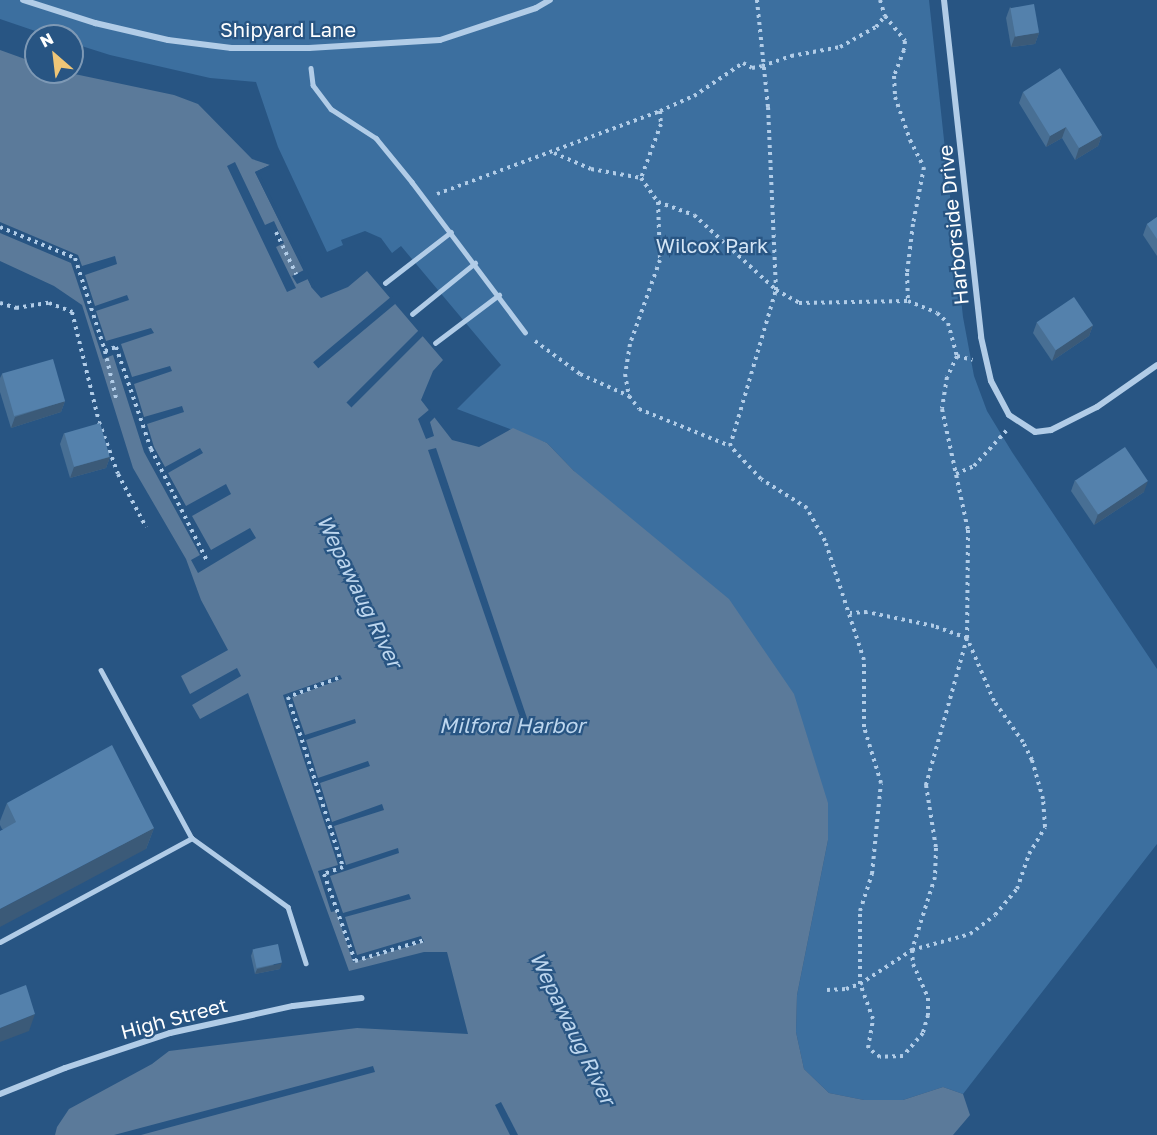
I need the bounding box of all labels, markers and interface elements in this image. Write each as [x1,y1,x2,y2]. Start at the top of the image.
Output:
street label: Shipyard Lane [220,17,356,41]
north arrow [24,24,84,84]
text: N [36,28,57,52]
street label: Harborside Drive [933,144,973,306]
park label: Wilcox Park [656,233,768,257]
water label: Wepawaug River [312,510,408,672]
water label: Milford Harbor [439,712,585,738]
water label: Wepawaug River [525,947,621,1109]
street label: High Street [118,992,230,1044]

